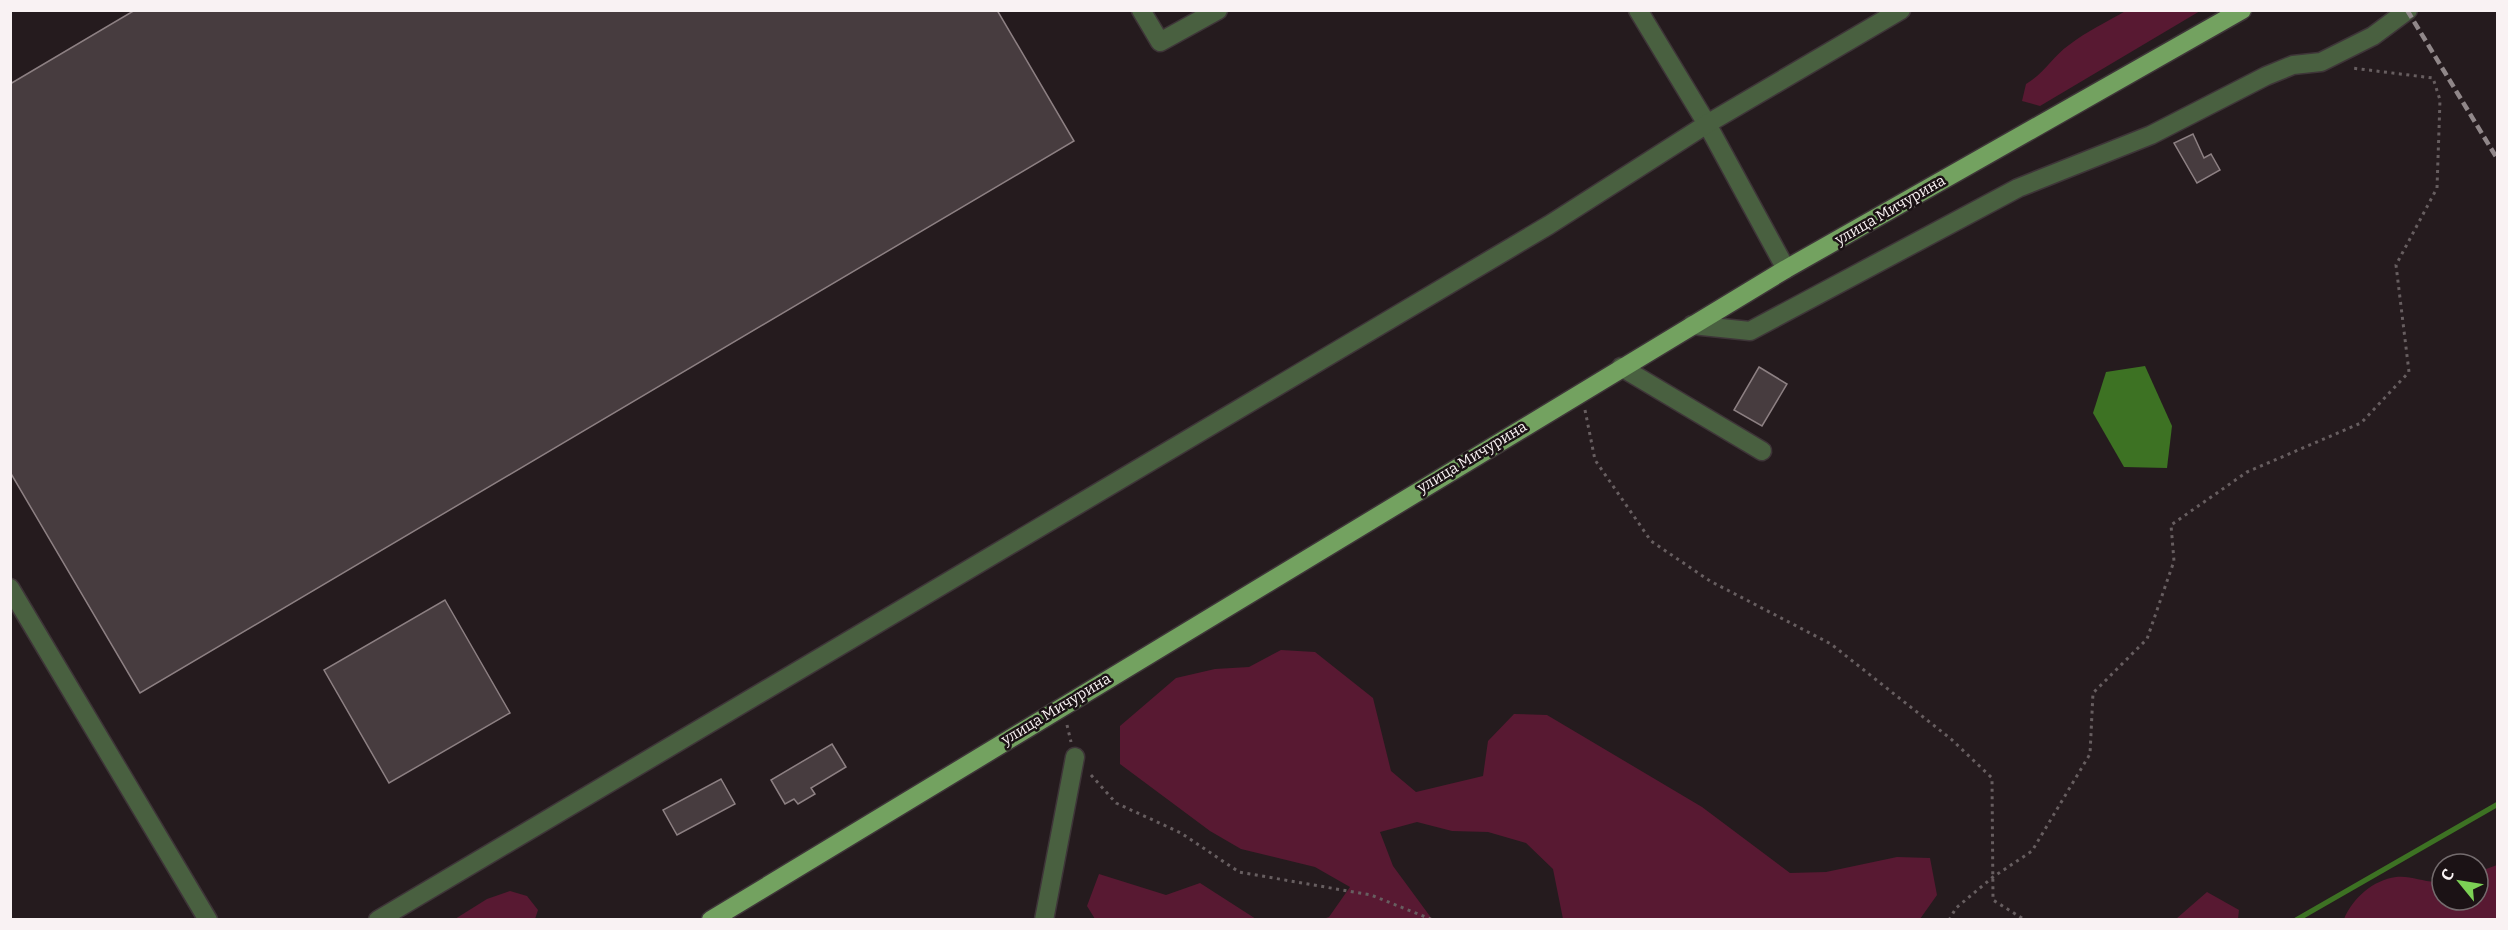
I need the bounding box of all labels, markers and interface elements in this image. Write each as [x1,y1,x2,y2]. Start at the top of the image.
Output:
street label: улица Мичурина [1831,171,1948,249]
street label: улица Мичурина [1413,417,1530,497]
street label: улица Мичурина [997,669,1114,749]
north arrow [2430,852,2490,912]
text: С [2437,866,2458,884]

